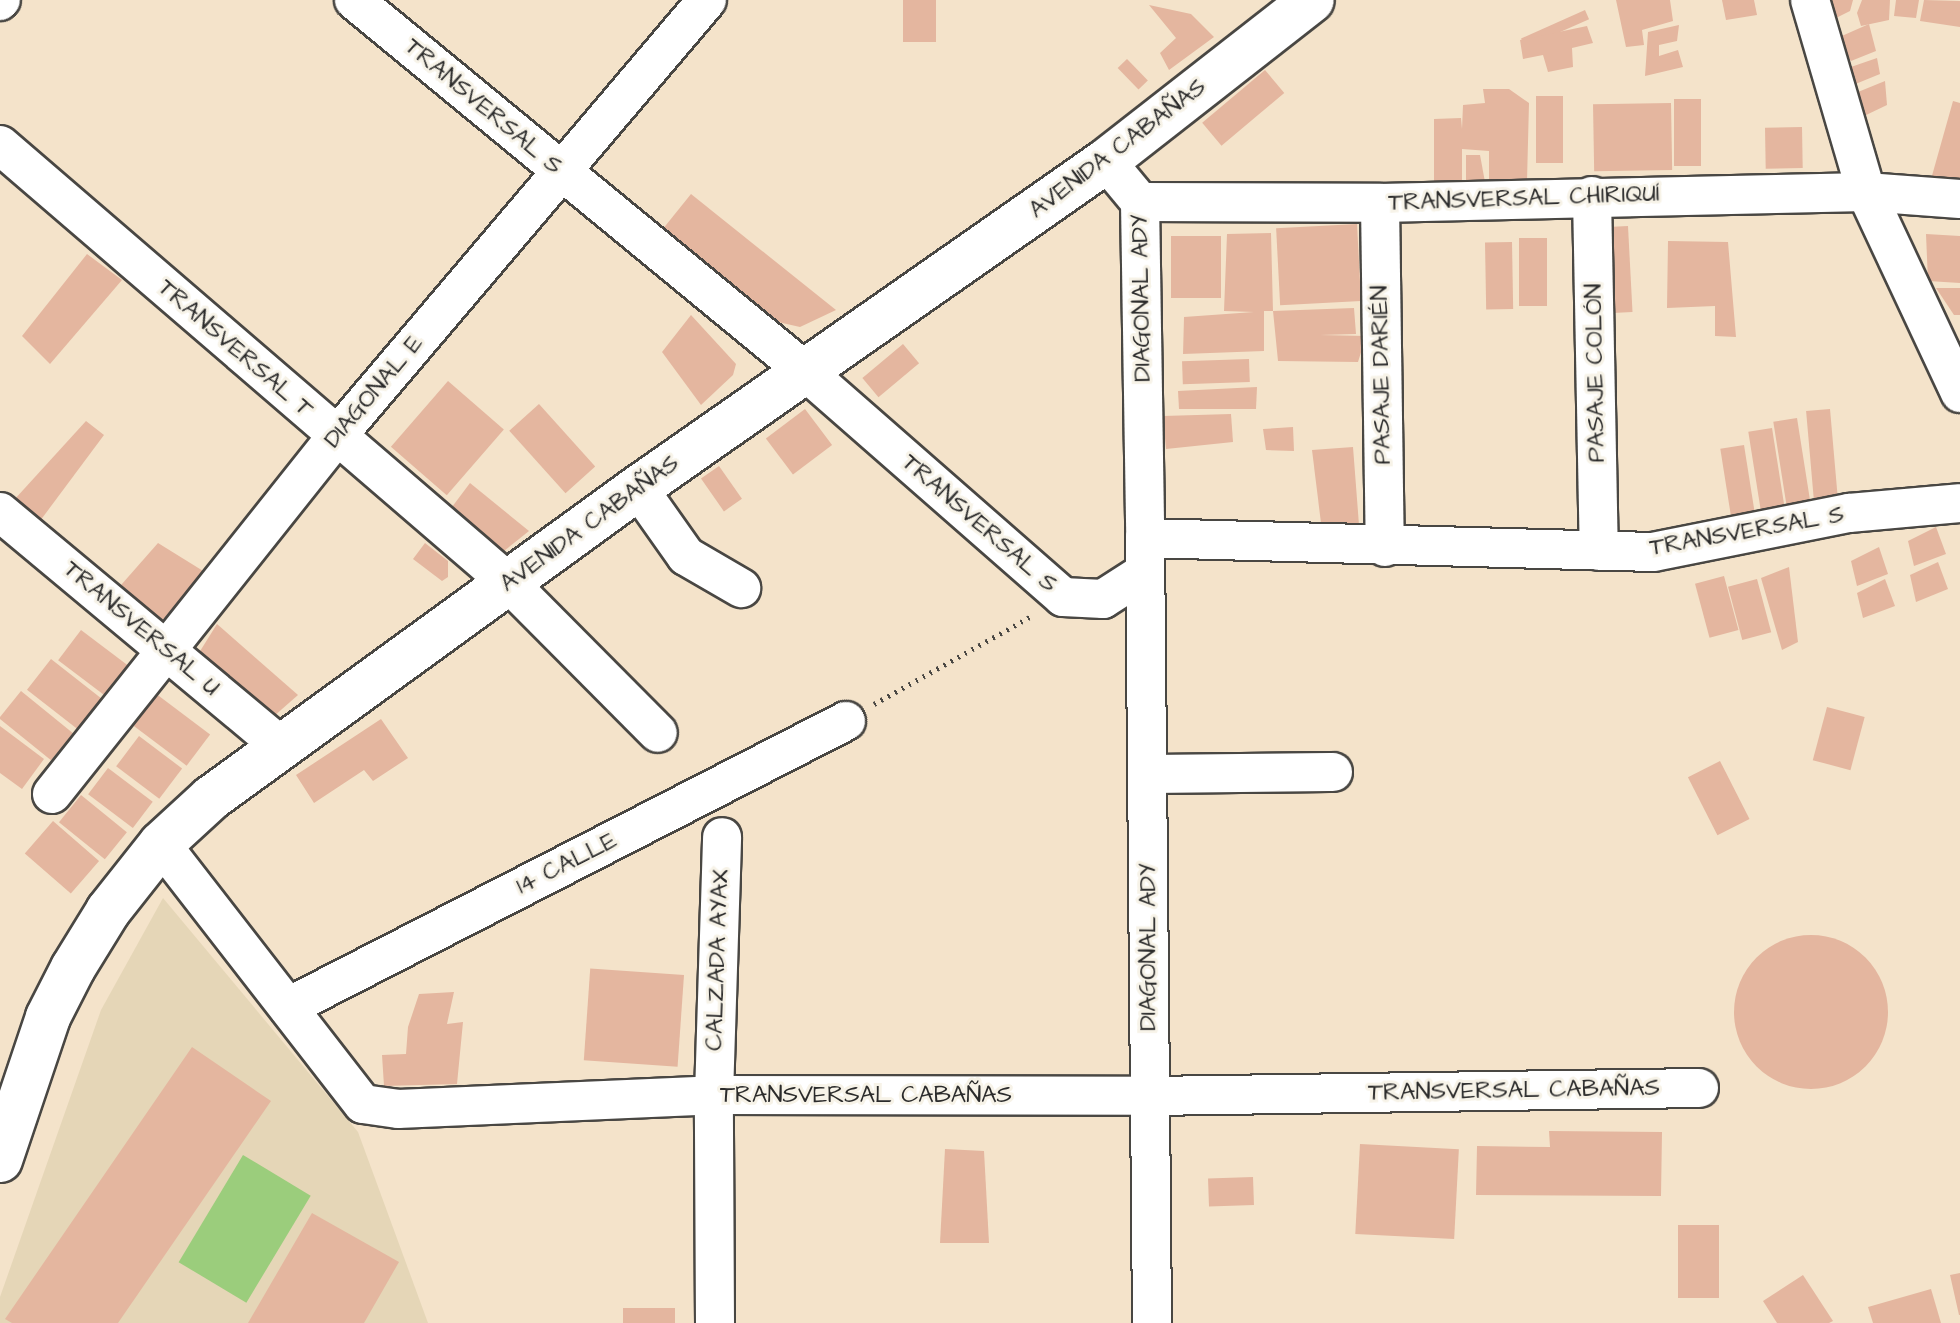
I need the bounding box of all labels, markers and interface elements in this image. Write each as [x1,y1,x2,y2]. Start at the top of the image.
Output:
street label: TRANSVERSAL S [398,33,568,181]
street label: AVENIDA CABAÑAS [1024,73,1212,225]
street label: TRANSVERSAL CHIRIQUÍ [1388,180,1660,218]
street label: DIAGONAL ADY [1126,214,1158,382]
street label: TRANSVERSAL T [151,274,319,424]
street label: PASAJE COLÓN [1580,283,1612,463]
street label: PASAJE DARIÉN [1366,285,1398,465]
street label: DIAGONAL E [319,330,429,454]
street label: AVENIDA CABAÑAS [495,449,685,599]
street label: TRANSVERSAL S [895,449,1063,599]
street label: TRANSVERSAL S [1648,501,1846,563]
street label: TRANSVERSAL U [57,555,225,703]
street label: 14 CALLE [512,826,622,902]
street label: DIAGONAL ADY [1135,863,1163,1031]
street label: CALZADA AYAX [700,869,736,1051]
street label: TRANSVERSAL CABAÑAS [1368,1074,1660,1108]
street label: TRANSVERSAL CABAÑAS [720,1082,1012,1110]

